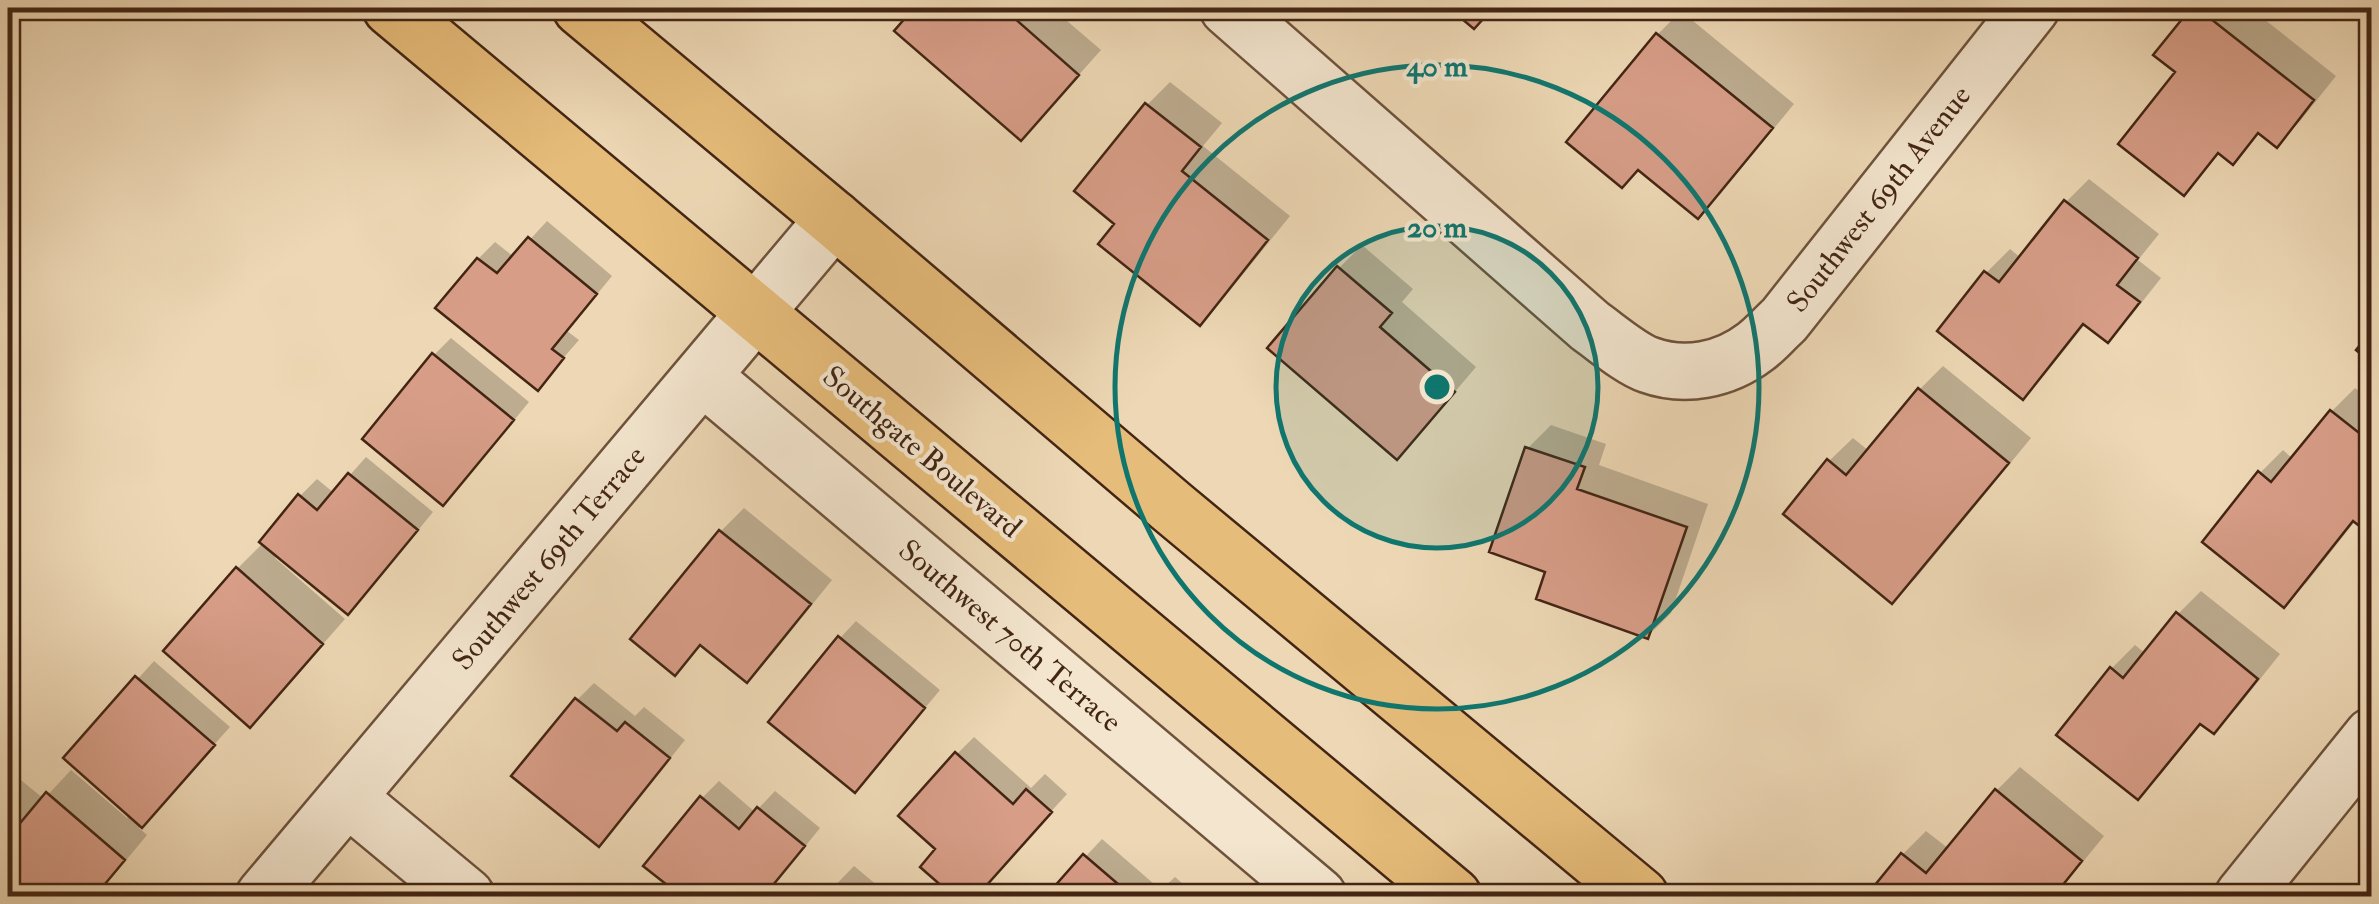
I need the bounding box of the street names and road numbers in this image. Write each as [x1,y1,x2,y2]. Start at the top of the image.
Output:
street label: Southwest 69th Avenue [1779,78,1979,320]
street label: Southgate Boulevard [815,358,1029,546]
street label: Southwest 69th Terrace [444,438,654,678]
street label: Southwest 70th Terrace [891,532,1129,740]

